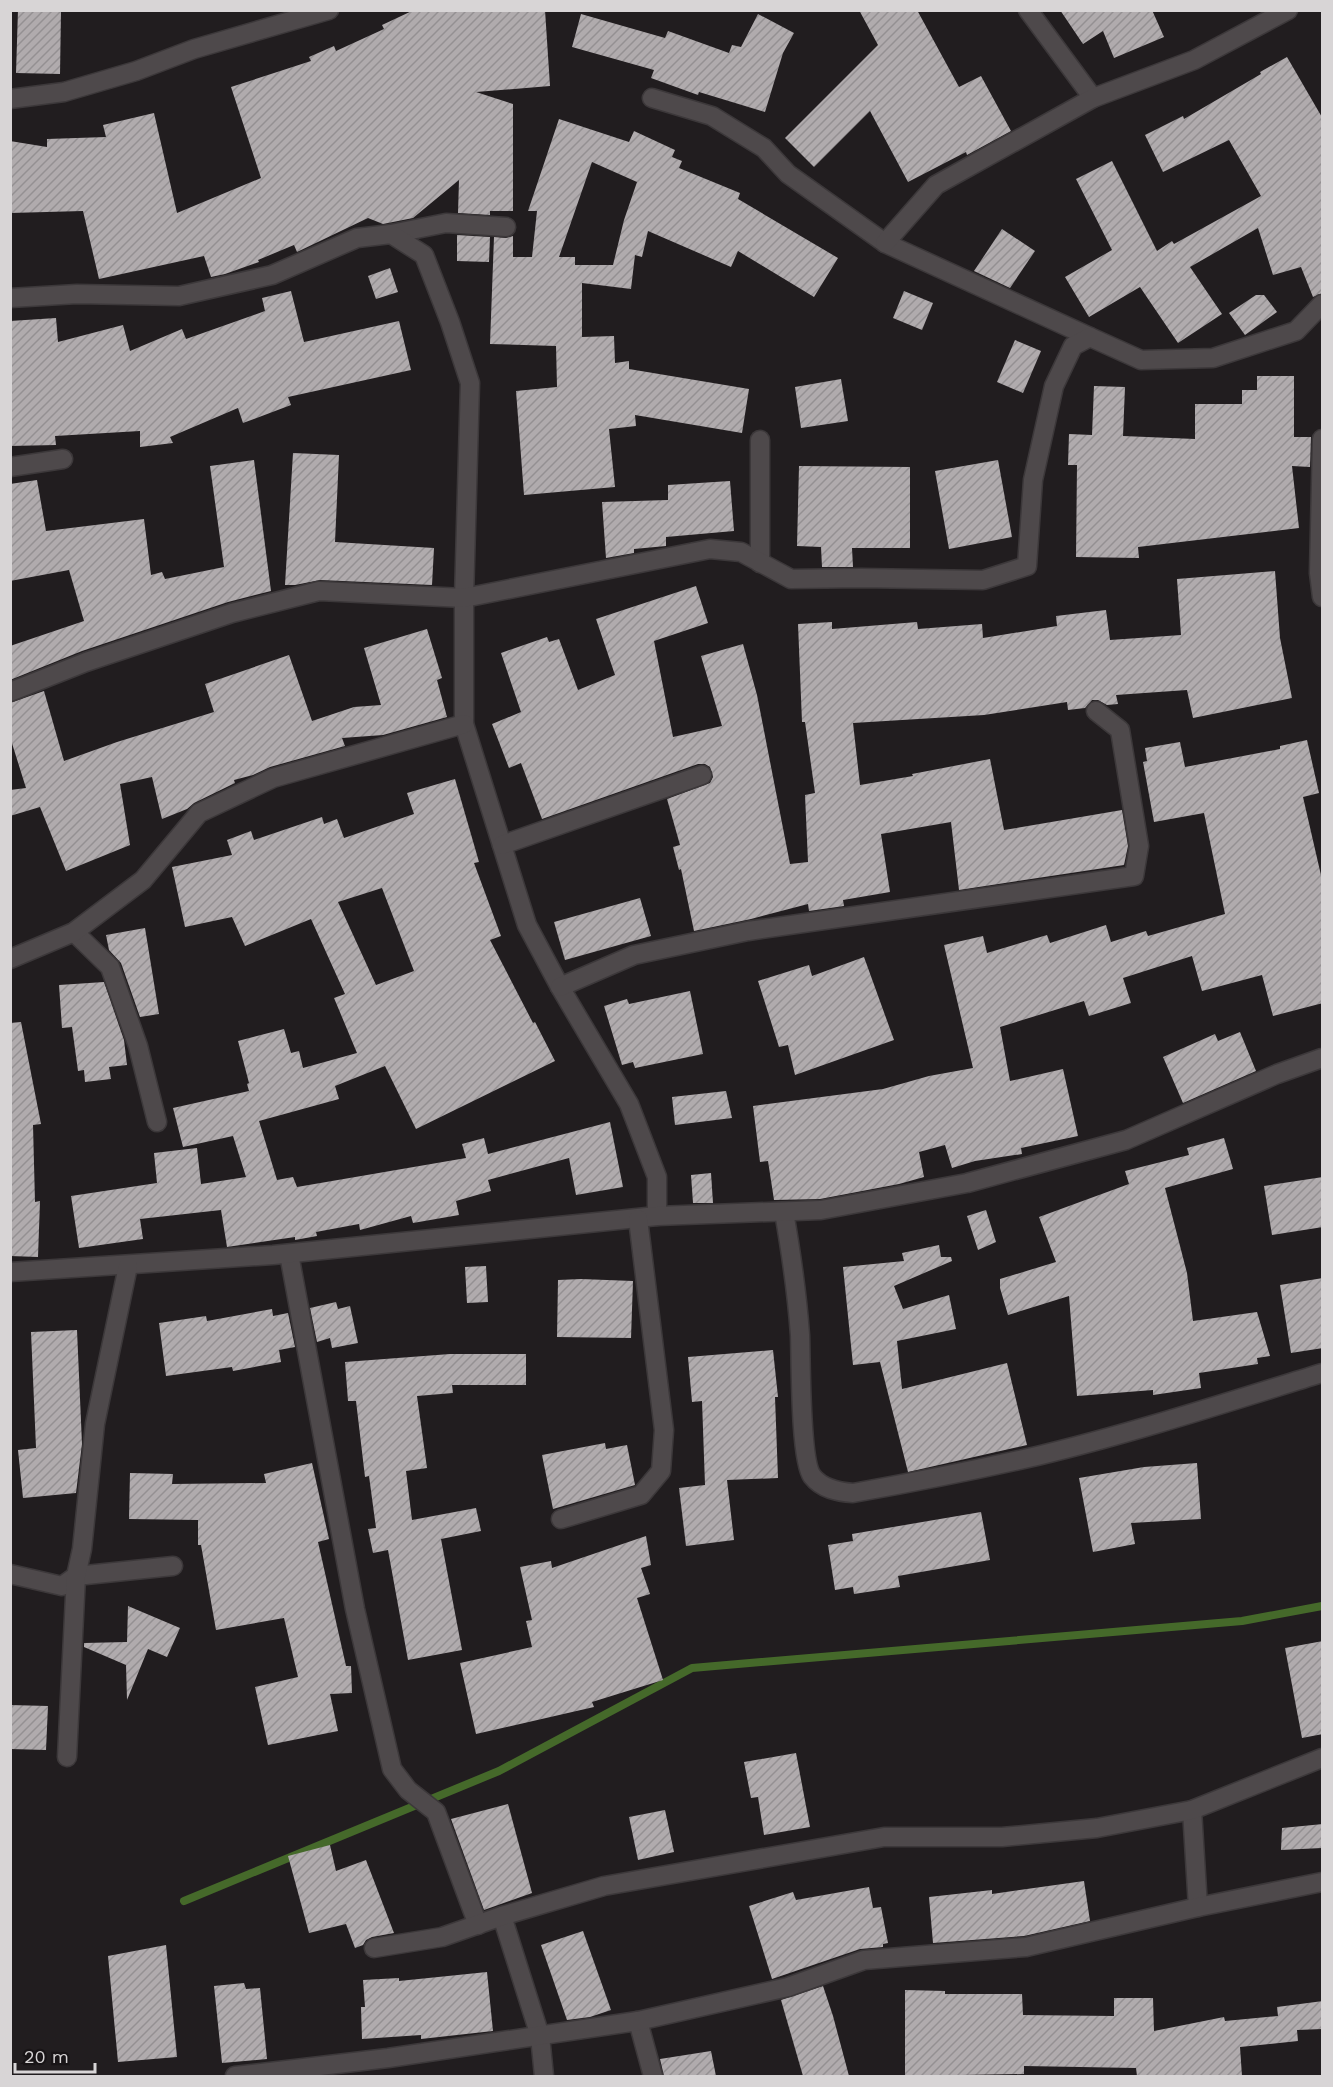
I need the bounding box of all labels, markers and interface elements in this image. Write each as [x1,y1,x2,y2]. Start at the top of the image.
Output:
scale bar [15,2036,94,2074]
text: 20 m [24,2046,69,2067]

